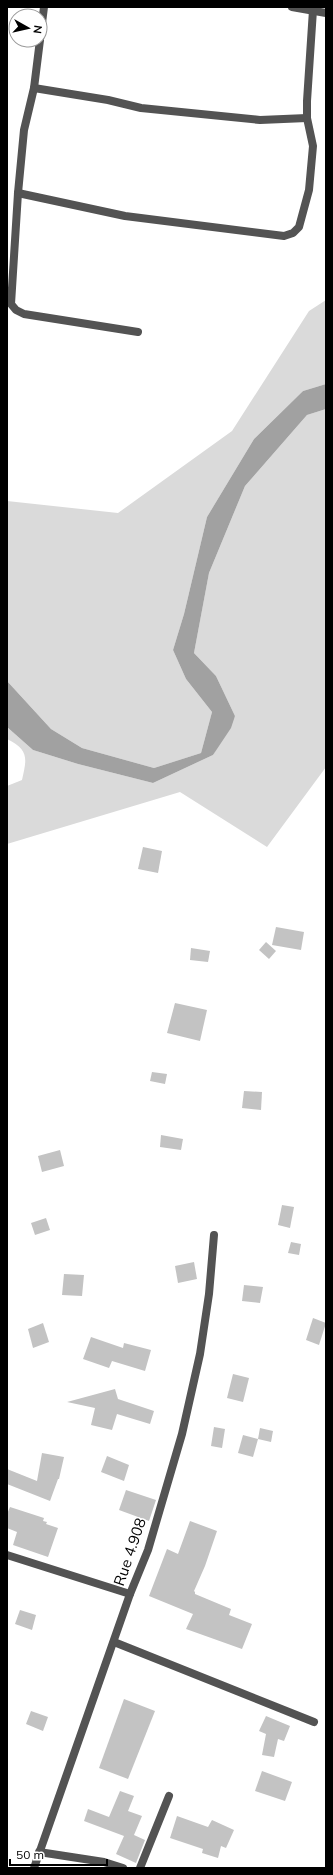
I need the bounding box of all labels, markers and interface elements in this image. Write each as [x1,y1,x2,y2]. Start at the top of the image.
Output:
north arrow [8,8,48,48]
text: N [30,24,45,34]
street label: Rue 4.908 [109,1515,150,1588]
scale bar [10,1841,107,1867]
text: 50 m [16,1847,44,1862]

